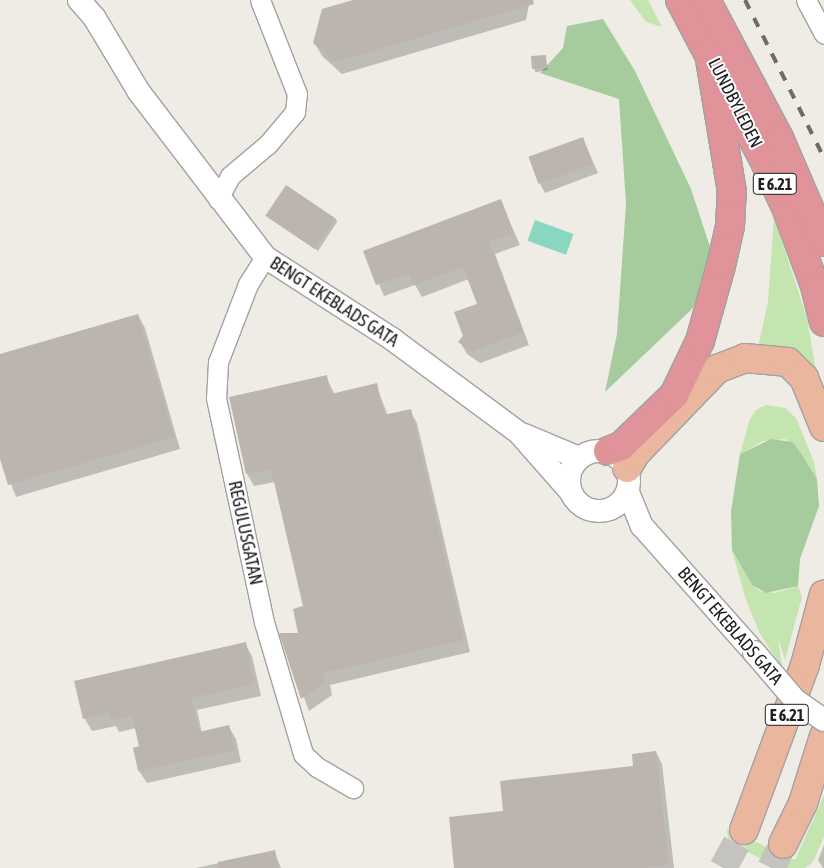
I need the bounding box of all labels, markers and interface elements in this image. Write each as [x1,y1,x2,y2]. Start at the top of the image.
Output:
street label: LUNDBYLEDEN [703,55,767,151]
road number: E 6.21 [752,170,798,198]
street label: BENGT EKEBLADS GATA [266,252,402,352]
street label: REGULUSGATAN [223,479,267,587]
street label: BENGT EKEBLADS GATA [673,563,787,689]
road number: E 6.21 [764,702,810,728]

